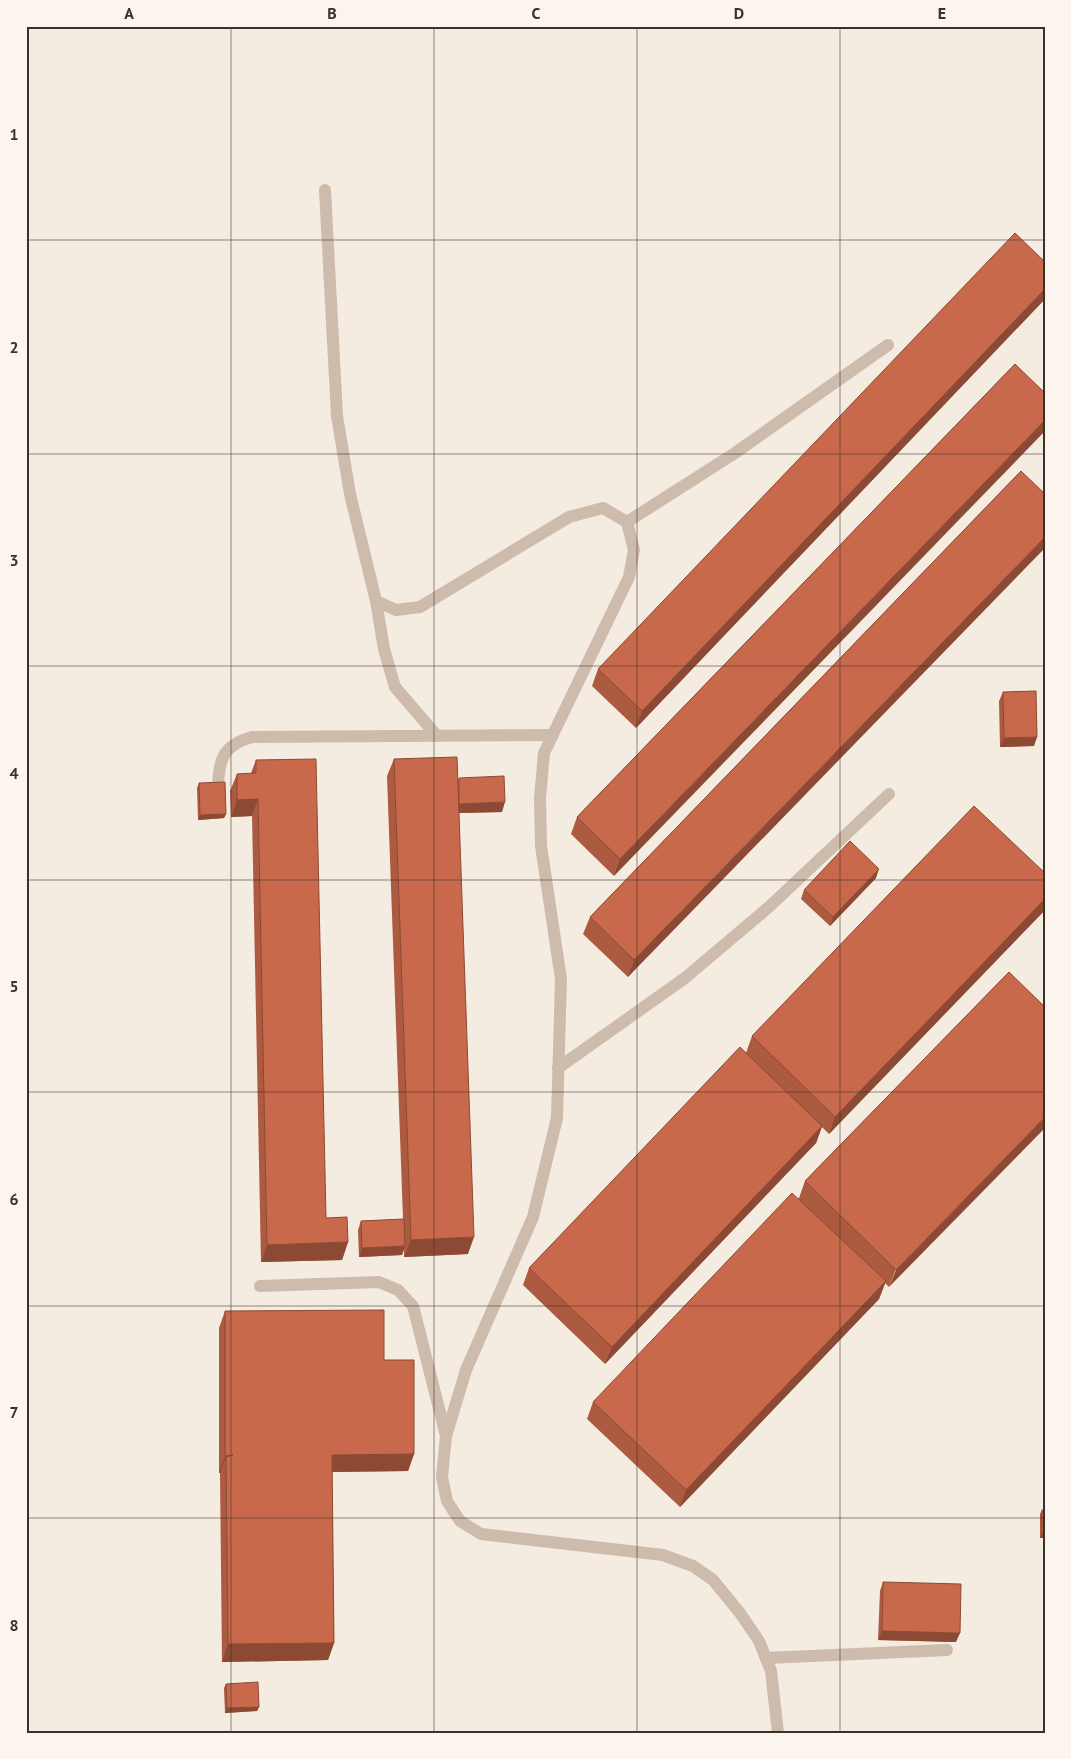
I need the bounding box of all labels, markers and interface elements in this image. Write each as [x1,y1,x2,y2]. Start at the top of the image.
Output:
text: A [124,3,134,23]
text: B [327,3,337,23]
text: C [532,3,541,23]
text: D [734,3,744,23]
text: E [938,3,946,23]
text: 1 [9,124,19,144]
text: 2 [9,337,19,357]
text: 3 [9,550,19,570]
text: 4 [9,763,19,783]
text: 5 [9,976,19,996]
text: 6 [9,1189,19,1209]
text: 7 [9,1402,19,1422]
text: 8 [9,1615,19,1635]

